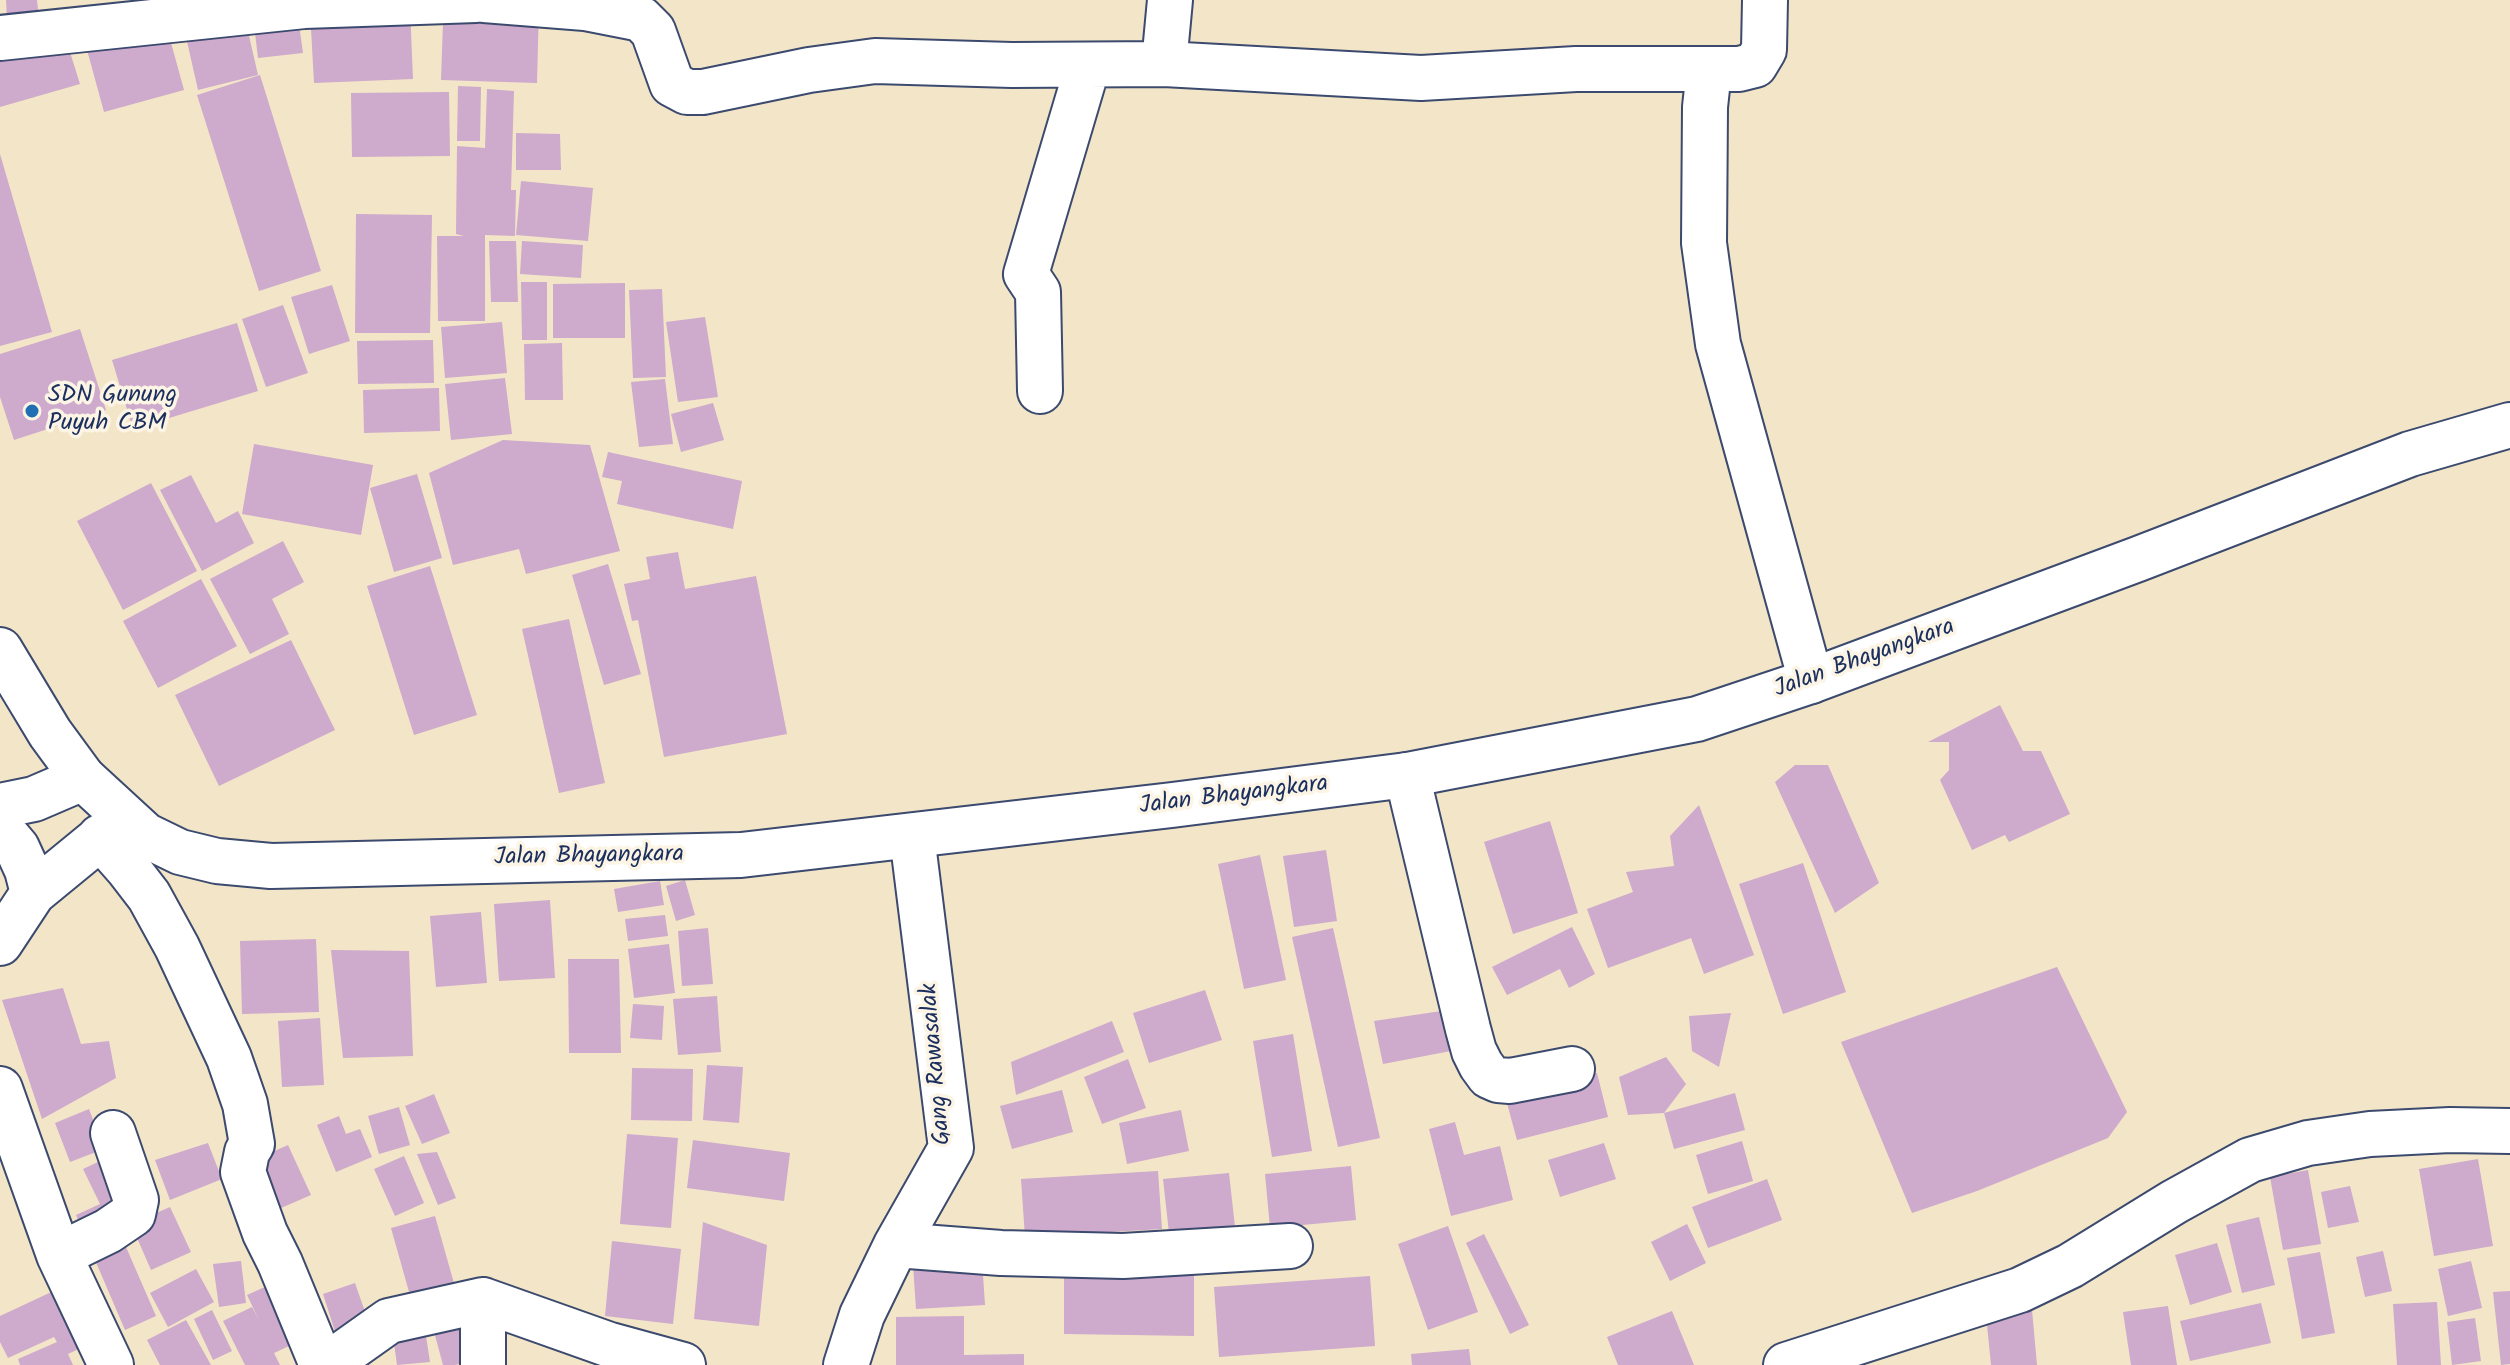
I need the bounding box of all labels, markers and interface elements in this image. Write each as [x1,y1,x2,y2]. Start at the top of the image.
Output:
place label: SDN Gunung Puyuh CBM [48,383,177,439]
marker: SDN Gunung Puyuh CBM [23,402,41,420]
street label: Jalan Bhayangkara [1771,614,1959,706]
street label: Jalan Bhayangkara [1138,771,1330,823]
street label: Jalan Bhayangkara [494,842,684,874]
street label: Gang Rawasalak [917,982,959,1146]

